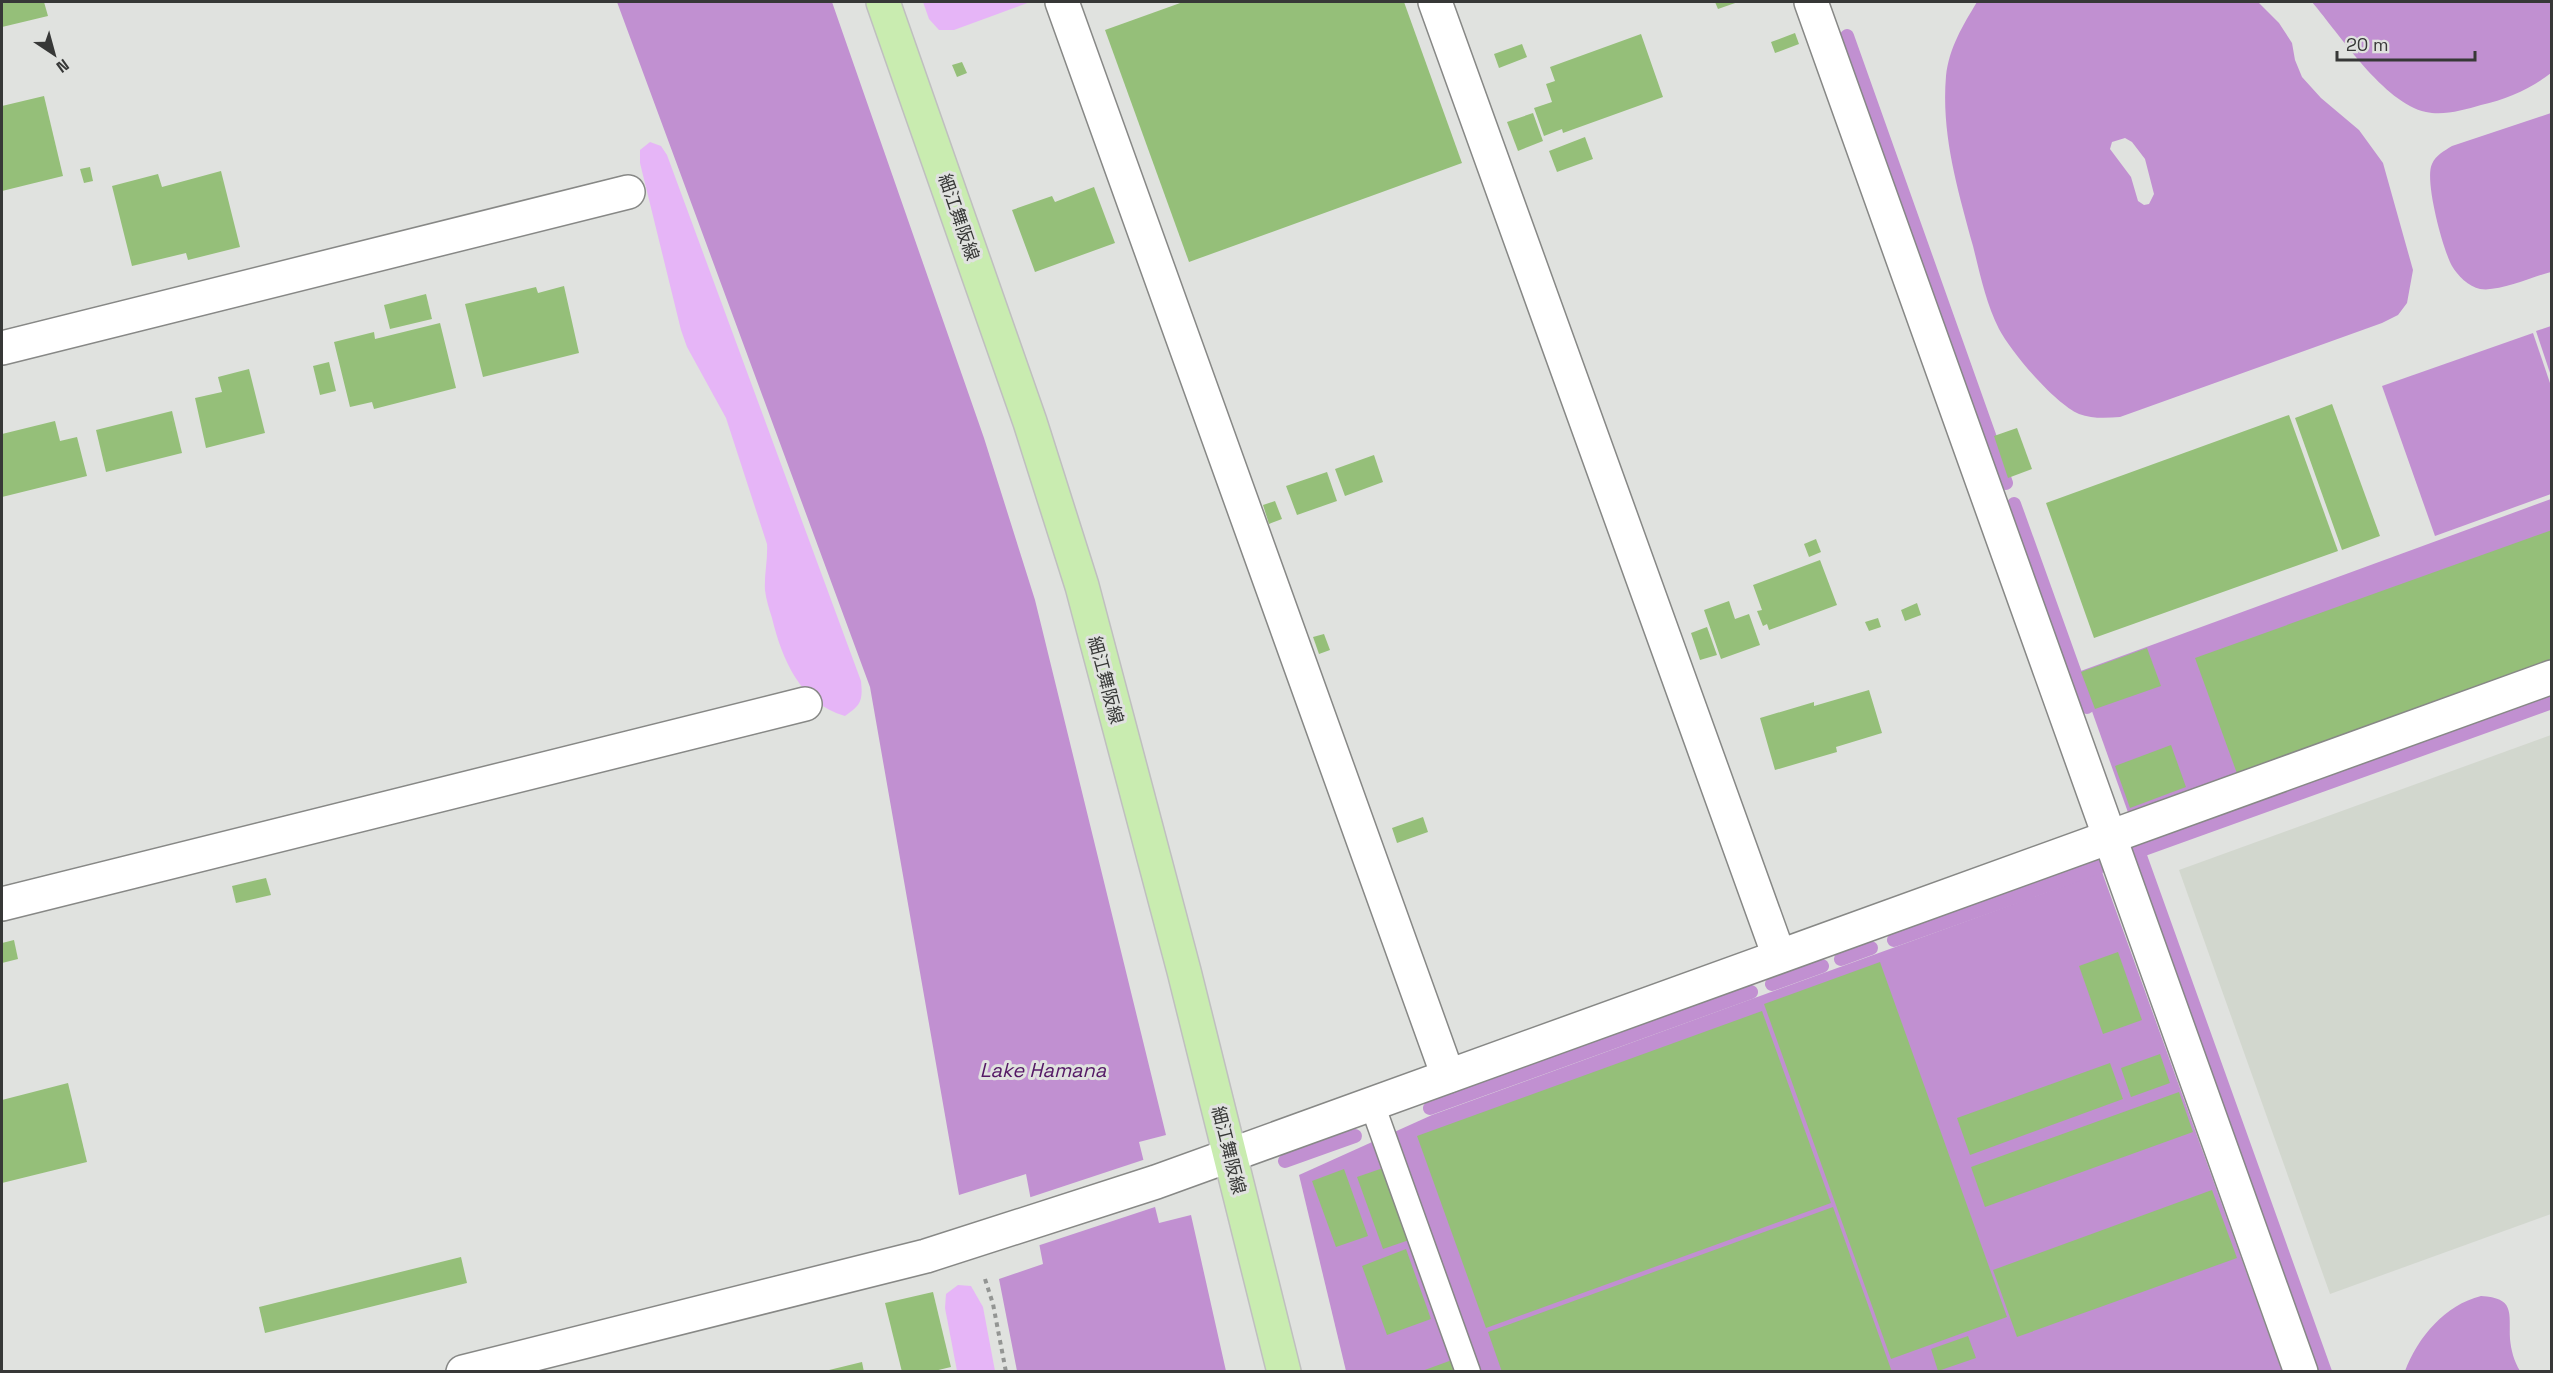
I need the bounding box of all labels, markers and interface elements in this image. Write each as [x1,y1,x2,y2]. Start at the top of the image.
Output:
north arrow [24,24,84,84]
scale bar [2337,24,2475,62]
text: 20 m [2346,33,2389,56]
text: N [52,54,73,77]
street label: 細江舞阪線 [933,171,985,263]
street label: 細江舞阪線 [1083,634,1129,726]
water label: Lake Hamana [980,1057,1107,1083]
street label: 細江舞阪線 [1207,1104,1251,1196]

